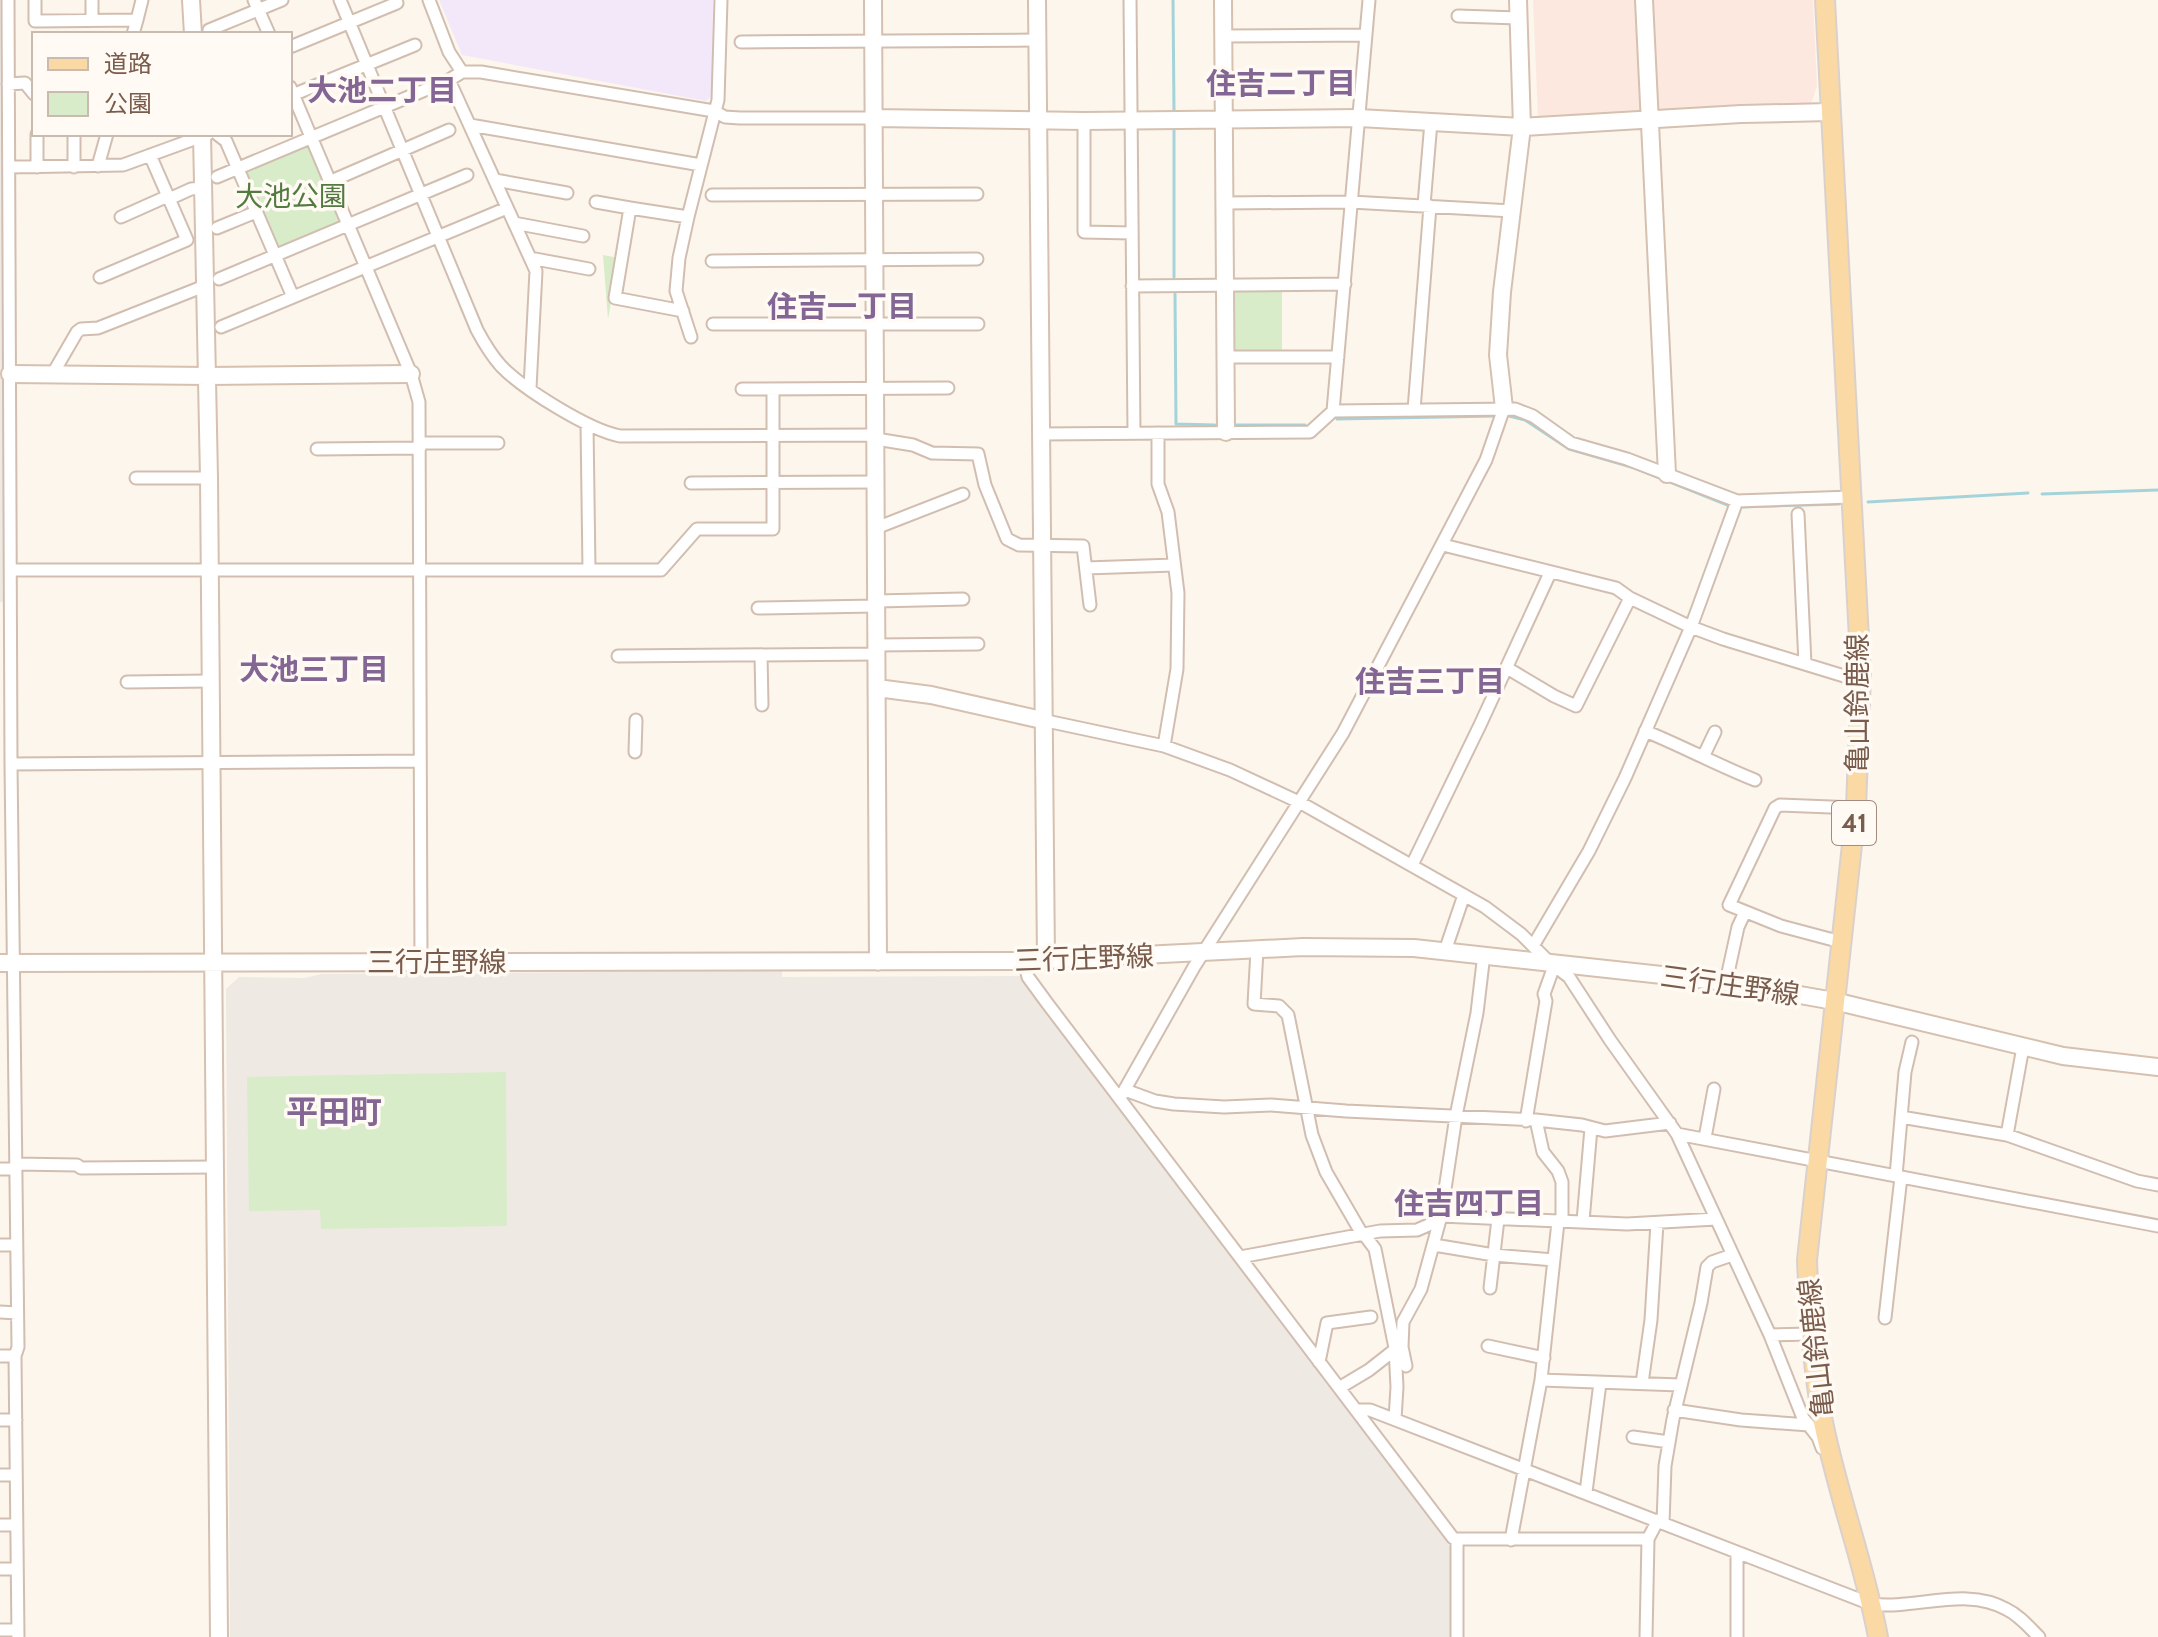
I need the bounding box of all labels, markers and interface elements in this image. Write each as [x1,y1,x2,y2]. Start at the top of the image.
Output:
legend [32,32,292,136]
text: 道路 [104,49,152,78]
district label: 住吉二丁目 [1206,65,1356,102]
district label: 大池二丁目 [307,72,457,109]
text: 公園 [104,89,152,118]
park label: 大池公園 [235,179,347,213]
district label: 住吉一丁目 [767,288,917,325]
street label: 亀山鈴鹿線 [1840,633,1874,773]
district label: 大池三丁目 [239,651,389,688]
district label: 住吉三丁目 [1355,663,1505,700]
road number: 41 [1832,801,1876,845]
street label: 三行庄野線 [1013,939,1155,977]
street label: 三行庄野線 [367,945,507,979]
street label: 三行庄野線 [1658,958,1802,1012]
district label: 平田町 [286,1092,382,1131]
district label: 住吉四丁目 [1394,1185,1544,1222]
street label: 亀山鈴鹿線 [1792,1277,1840,1419]

